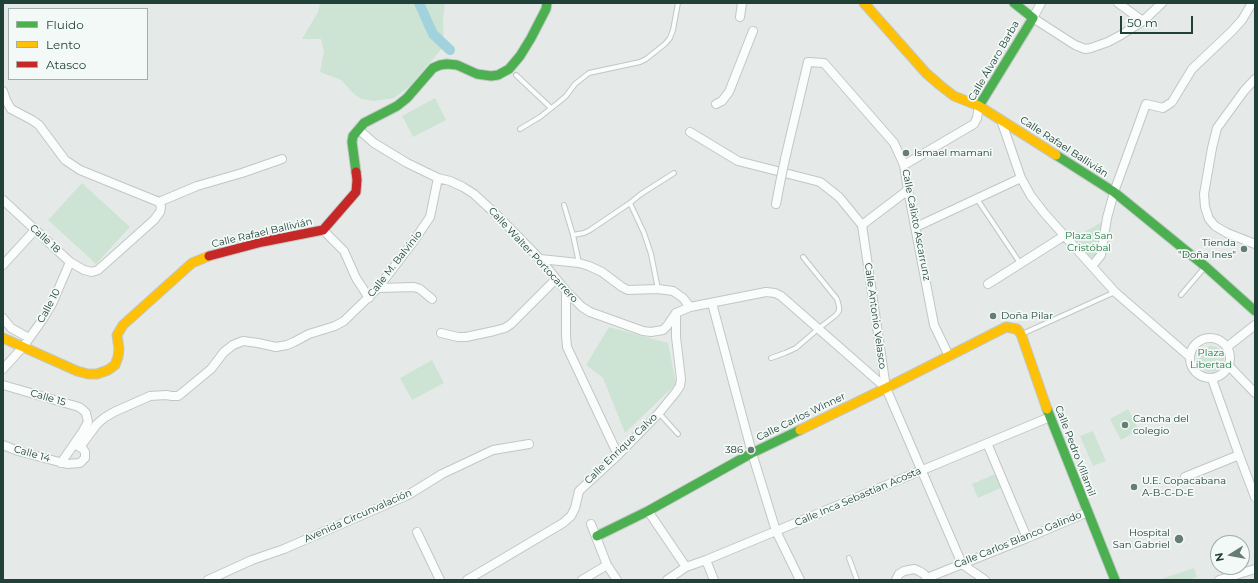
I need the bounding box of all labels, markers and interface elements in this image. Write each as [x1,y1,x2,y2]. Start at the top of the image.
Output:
legend [8,8,148,80]
scale bar [1122,8,1195,34]
text: 50 m [1127,15,1158,30]
text: Fluido [46,17,84,32]
street label: Calle Álvaro Barba [966,19,1022,103]
text: Lento [46,37,81,52]
text: Atasco [46,57,86,72]
street label: Calle Rafael Ballivián [1018,114,1110,180]
place label: Ismael mamani [914,147,992,159]
marker: Ismael mamani [901,148,911,158]
street label: Calle Calixto Ascarrunz [899,168,933,282]
street label: Calle Walter Portocarrero [486,205,580,305]
street label: Calle Rafael Ballivián [211,216,313,250]
street label: Calle 18 [27,222,63,256]
street label: Calle M. Balvinio [365,228,425,300]
park label: Plaza San Cristóbal [1065,230,1113,254]
place label: Tienda "Doña Ines" [1178,237,1236,260]
marker: Tienda "Doña Ines" [1239,244,1249,254]
street label: Calle Antonio Velasco [862,262,888,370]
street label: Calle 10 [35,287,63,325]
place label: Doña Pilar [1001,310,1053,322]
marker: Doña Pilar [988,311,998,321]
park label: Plaza Libertad [1190,347,1232,370]
street label: Calle 15 [29,387,67,409]
street label: Calle Carlos Winner [755,390,847,444]
street label: Calle Pedro Villamil [1052,404,1098,498]
street label: Calle Enrique Calvo [582,411,660,487]
place label: Cancha del colegio [1133,413,1189,436]
marker: Cancha del colegio [1120,420,1130,430]
street label: Calle 14 [12,443,52,465]
place label: 386 [725,444,743,456]
marker: 386 [746,445,756,455]
street label: Calle Inca Sebastían Acosta [793,465,923,529]
place label: U.E. Copacabana A-B-C-D-E [1142,475,1226,498]
marker: U.E. Copacabana A-B-C-D-E [1129,482,1139,492]
street label: Avenida Circunvalación [302,487,414,545]
street label: Calle Carlos Blanco Galindo [953,509,1083,571]
place label: Hospital San Gabriel [1113,527,1170,550]
marker: Hospital San Gabriel [1173,533,1185,545]
north arrow [1210,535,1250,575]
text: N [1211,551,1227,563]

